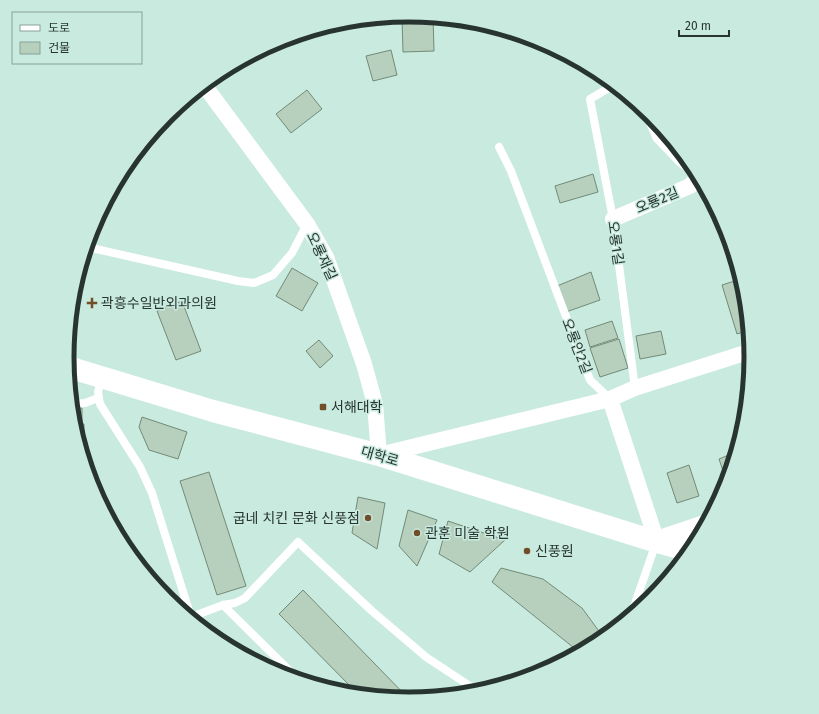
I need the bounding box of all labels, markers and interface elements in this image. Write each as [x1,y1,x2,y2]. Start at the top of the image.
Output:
legend [12,12,142,64]
scale bar [679,12,729,38]
text: 20 m [685,19,711,33]
text: 도로 [48,21,70,35]
text: 건물 [48,41,70,55]
street label: 오룡2길 [633,184,681,217]
street label: 오룡1길 [604,220,627,266]
street label: 오룡재길 [303,229,340,283]
place label: 곽흥수일반외과의원 [101,295,217,312]
marker: 곽흥수일반외과의원 [86,297,98,309]
street label: 오룡안2길 [558,316,595,377]
place label: 서해대학 [331,399,383,416]
marker: 서해대학 [318,402,328,412]
street label: 대학로 [359,443,401,470]
place label: 굽네 치킨 문화 신풍점 [233,510,360,527]
marker: 굽네 치킨 문화 신풍점 [363,513,373,523]
place label: 관훈 미술 학원 [425,525,510,542]
marker: 관훈 미술 학원 [412,528,422,538]
place label: 신풍원 [535,543,574,560]
marker: 신풍원 [522,546,532,556]

